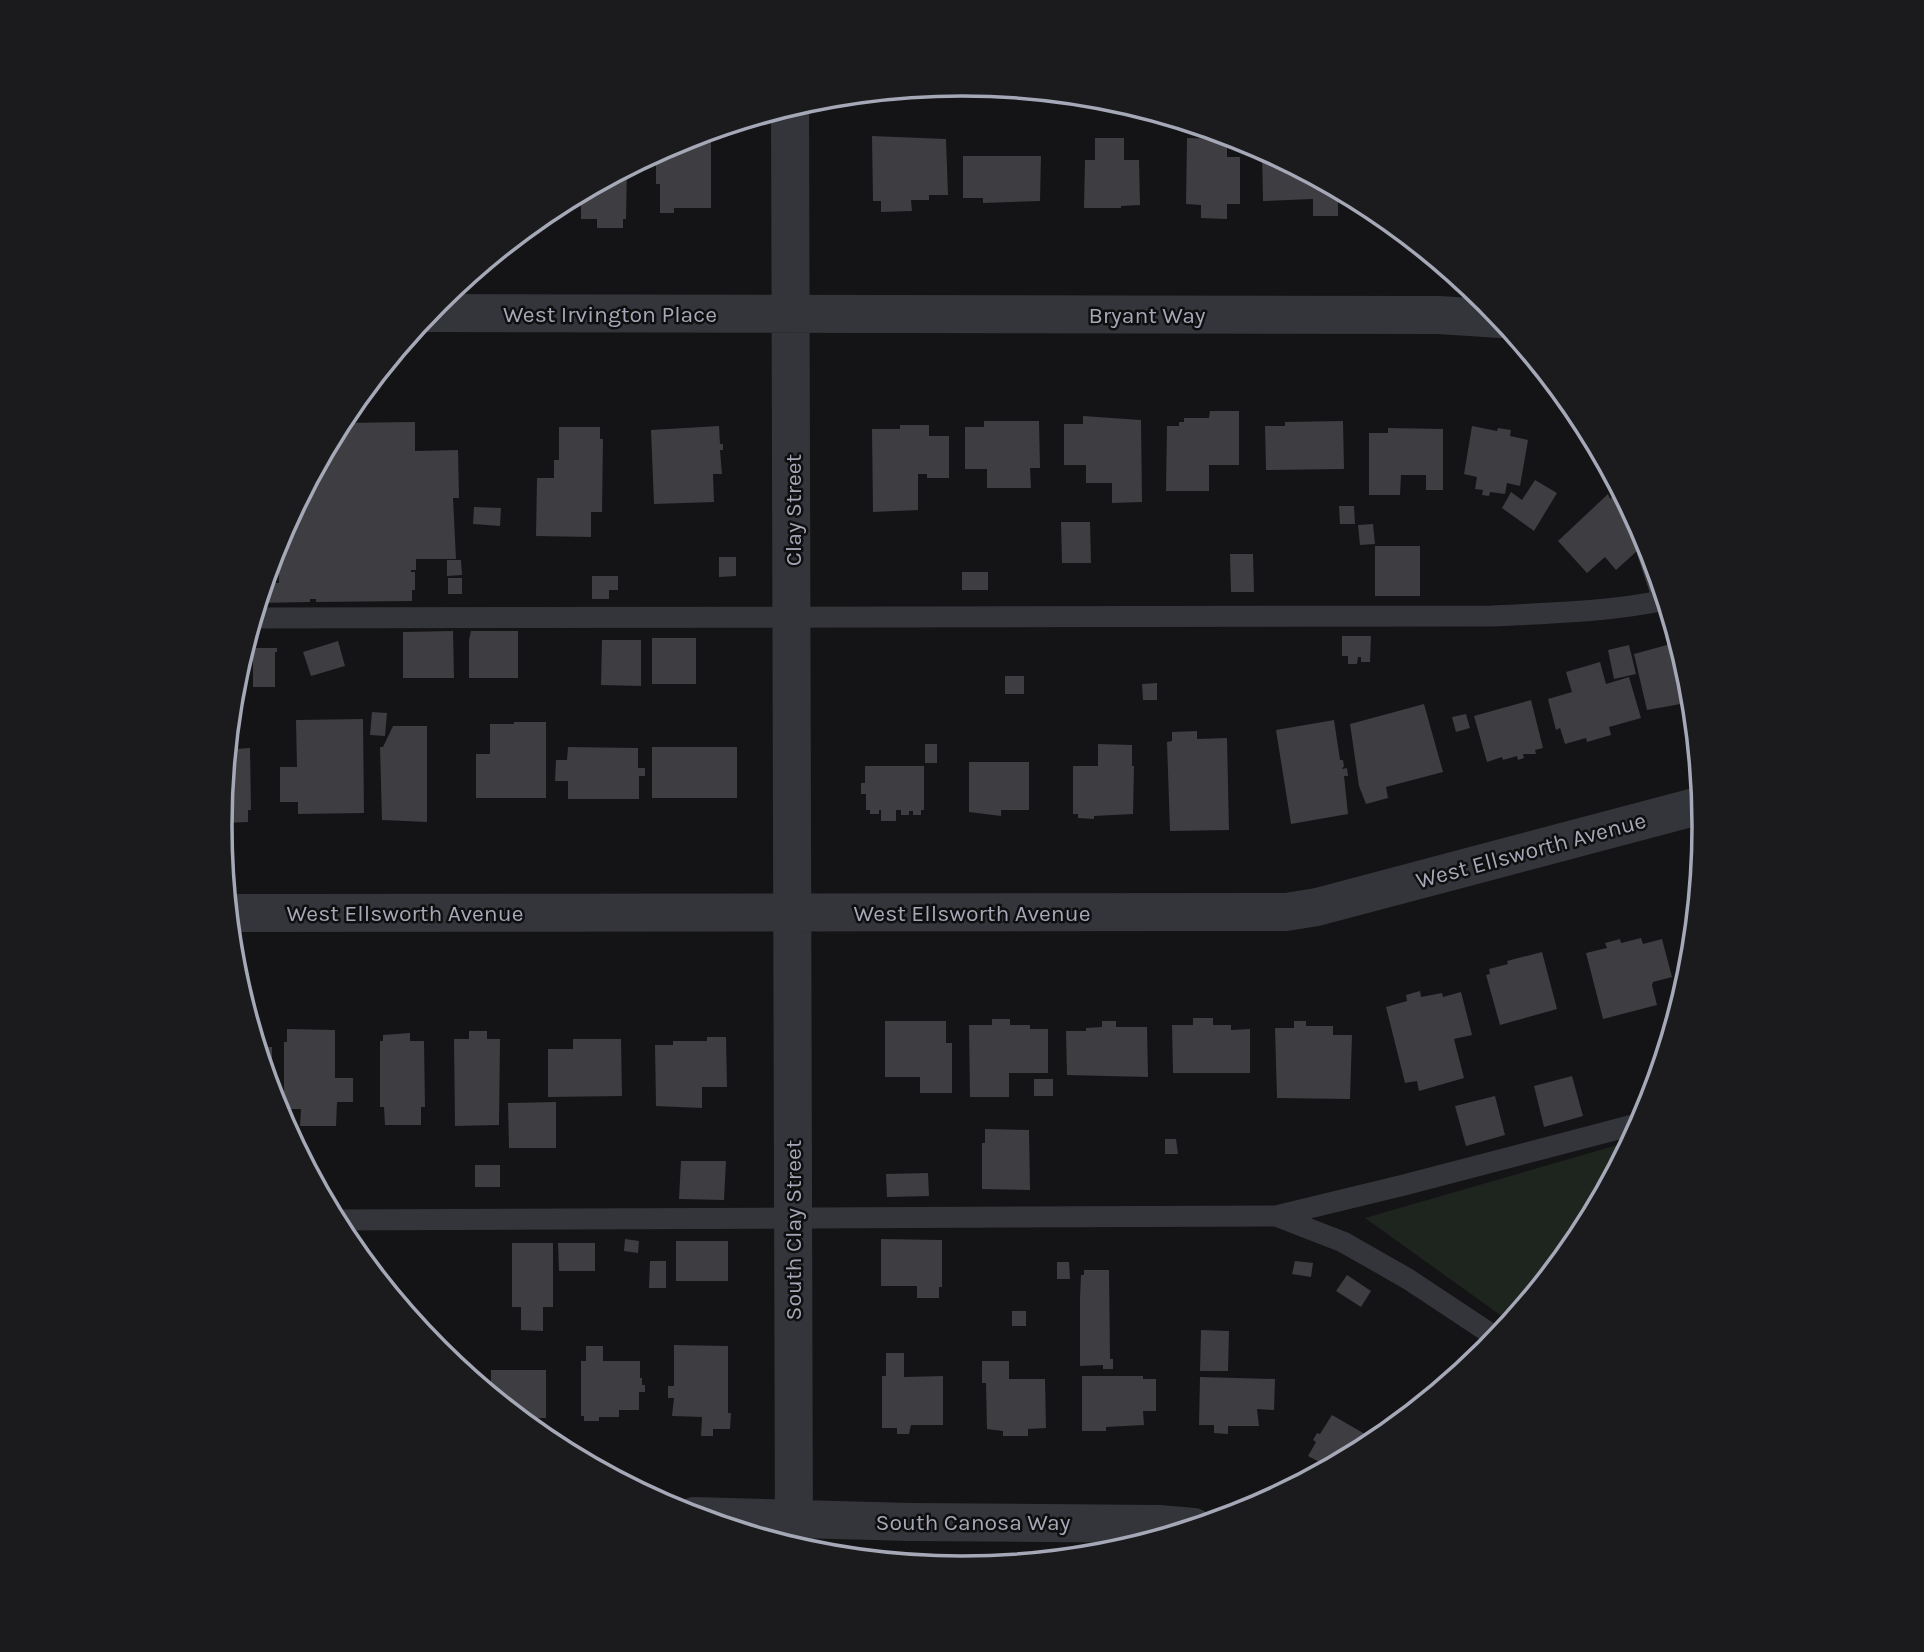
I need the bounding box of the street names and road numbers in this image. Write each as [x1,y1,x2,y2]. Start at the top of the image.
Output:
street label: West Irvington Place [503,301,717,328]
street label: Bryant Way [1088,302,1206,329]
street label: Clay Street [780,453,807,566]
street label: West Ellsworth Avenue [1413,807,1649,894]
street label: West Ellsworth Avenue [287,900,523,927]
street label: West Ellsworth Avenue [854,900,1090,927]
street label: South Clay Street [780,1139,807,1320]
street label: South Canosa Way [875,1509,1071,1536]

